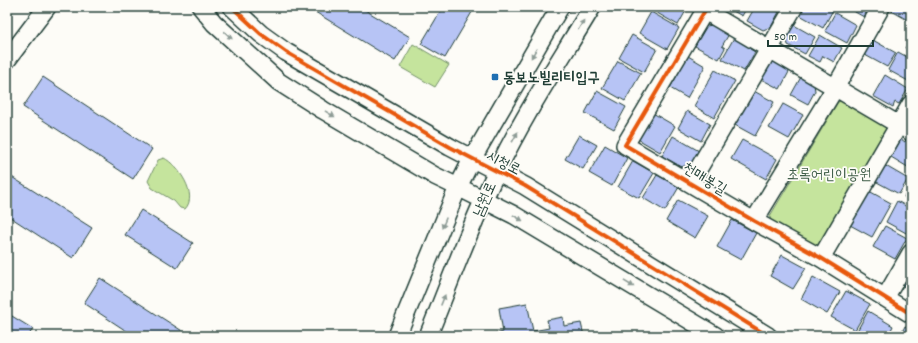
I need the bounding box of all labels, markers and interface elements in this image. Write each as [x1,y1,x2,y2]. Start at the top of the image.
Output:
one-way arrow [577,19,584,31]
scale bar [768,22,873,48]
text: 50 m [774,29,797,46]
one-way arrow [223,31,233,40]
one-way arrow [530,47,537,59]
place label: 동보노빌리티입구 [503,68,600,90]
marker: 동보노빌리티입구 [490,72,500,82]
one-way arrow [325,111,336,118]
one-way arrow [511,132,518,143]
street label: 시청로 [482,146,524,182]
street label: 천매봉길 [678,158,730,202]
park label: 초록어린이공원 [787,165,871,187]
street label: 남원로 [468,179,503,221]
one-way arrow [512,214,524,221]
one-way arrow [440,217,446,229]
one-way arrow [623,281,635,288]
one-way arrow [440,293,446,305]

